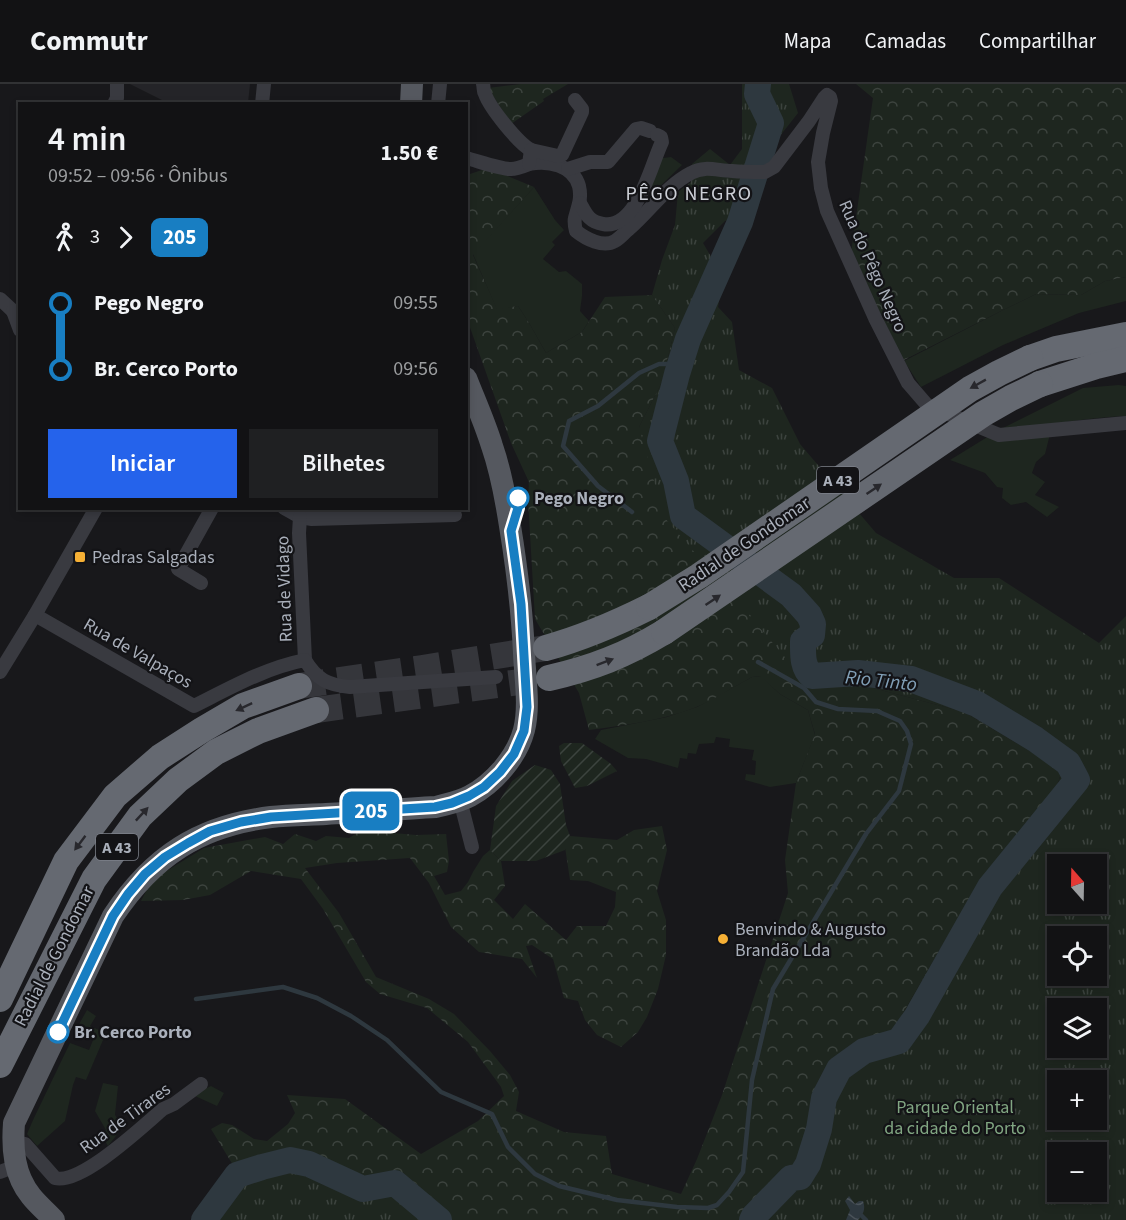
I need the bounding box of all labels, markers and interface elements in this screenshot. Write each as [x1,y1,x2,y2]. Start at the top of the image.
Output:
text: Commutr [30,21,148,61]
text: Mapa [784,26,831,56]
text: Camadas [864,26,946,56]
text: Compartilhar [979,26,1096,56]
text: 4 min [48,116,126,163]
text: 1.50 € [381,137,438,169]
text: 09:52 – 09:56 · Ônibus [48,162,228,190]
district label: PÊGO NEGRO [626,180,752,208]
street label: Rua do Pêgo Negro [832,196,913,336]
icon: walk [48,221,81,254]
icon: forward [109,221,142,254]
text: 205 [163,222,196,252]
text: 3 [90,223,100,251]
text: Pego Negro [94,287,204,319]
text: 09:55 [393,289,438,317]
text: Br. Cerco Porto [94,353,238,385]
text: 09:56 [393,355,438,383]
one-way arrow [969,379,986,389]
button: Iniciar [48,429,237,498]
button: Bilhetes [249,429,438,498]
road number: A 43 [817,467,859,493]
one-way arrow [865,484,882,495]
place label: Pego Negro [534,486,624,511]
marker: Pego Negro [507,487,529,509]
street label: Radial de Gondomar [673,491,816,598]
street label: Rua de Vidago [270,535,299,643]
place label: Pedras Salgadas [92,545,214,570]
marker: Pedras Salgadas [73,550,87,564]
one-way arrow [705,594,721,605]
street label: Rua de Valpaços [79,612,197,695]
one-way arrow [597,656,615,666]
water label: Rio Tinto [844,663,918,699]
one-way arrow [236,702,253,711]
line badge: 205 [336,792,406,830]
text: 205 [354,796,388,826]
one-way arrow [135,807,149,822]
one-way arrow [74,834,86,850]
road number: A 43 [96,834,138,860]
north arrow [1047,854,1107,914]
map controls [1047,854,1107,1202]
street label: Radial de Gondomar [8,881,101,1031]
place label: Benvindo & Augusto Brandão Lda [735,917,886,963]
button: locate [1047,926,1107,986]
marker: Benvindo & Augusto Brandão Lda [716,932,730,946]
button: layers [1047,998,1107,1058]
place label: Br. Cerco Porto [74,1020,192,1045]
marker: Br. Cerco Porto [47,1021,69,1043]
button: + [1047,1070,1107,1130]
street label: Rua de Tirares [75,1077,176,1160]
park label: Parque Oriental da cidade do Porto [884,1095,1026,1141]
button: − [1047,1142,1107,1202]

